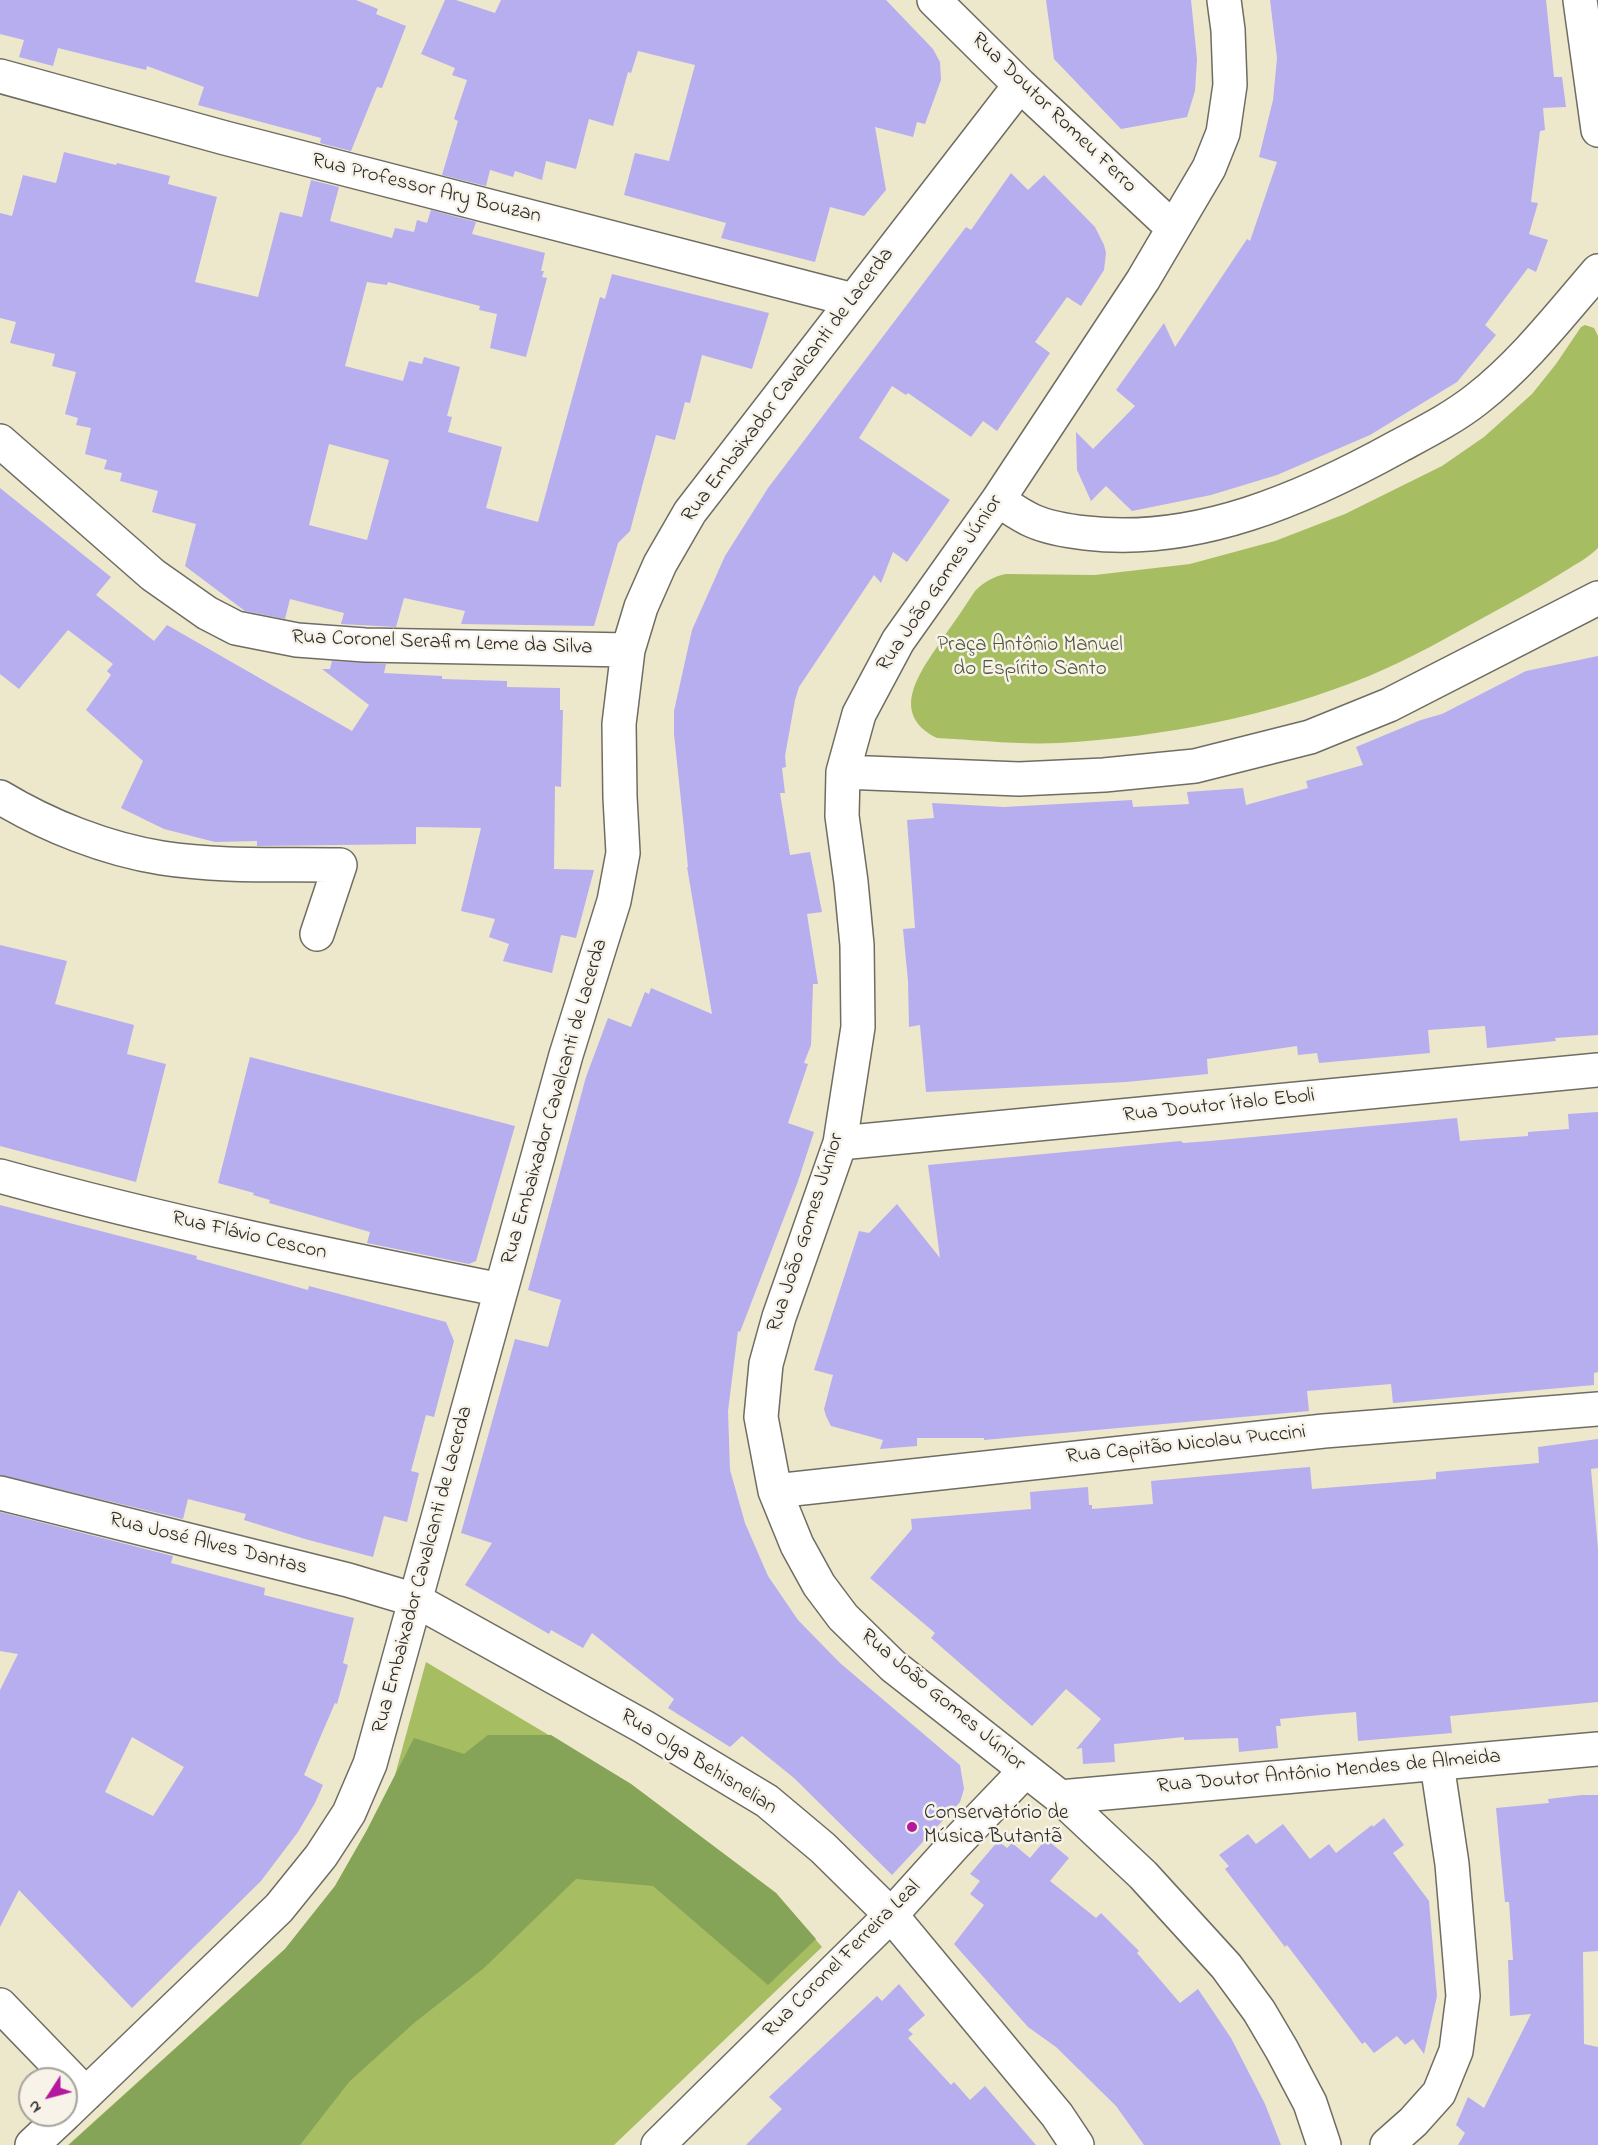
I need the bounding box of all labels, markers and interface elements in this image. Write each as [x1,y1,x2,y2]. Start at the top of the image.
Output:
street label: Rua Doutor Romeu Ferro [965,28,1141,200]
street label: Rua Professor Ary Bouzan [309,149,543,231]
street label: Rua Embaixador Cavalcanti de Lacerda [677,244,901,528]
street label: Rua João Gomes Júnior [873,491,1009,677]
street label: Rua Coronel Serafim Leme da Silva [291,626,593,662]
park label: Praça Antônio Manuel do Espírito Santo [937,634,1123,684]
street label: Rua Embaixador Cavalcanti de Lacerda [497,936,615,1268]
street label: Rua Doutor Ítalo Eboli [1122,1084,1316,1130]
street label: Rua João Gomes Júnior [763,1130,851,1336]
street label: Rua Flávio Cescon [169,1207,329,1267]
street label: Rua Embaixador Cavalcanti de Lacerda [368,1404,480,1736]
street label: Rua Capitão Nicolau Puccini [1065,1421,1307,1471]
street label: Rua José Alves Dantas [106,1508,310,1582]
street label: Rua João Gomes Júnior [854,1625,1030,1777]
street label: Rua Olga Behisnelian [615,1705,781,1821]
street label: Rua Doutor Antônio Mendes de Almeida [1156,1745,1502,1801]
place label: Conservatório de Música Butantã [924,1802,1069,1852]
marker: Conservatório de Música Butantã [905,1820,919,1834]
street label: Rua Coronel Ferreira Leal [759,1876,927,2044]
north arrow [18,2067,78,2127]
text: N [22,2095,48,2118]

